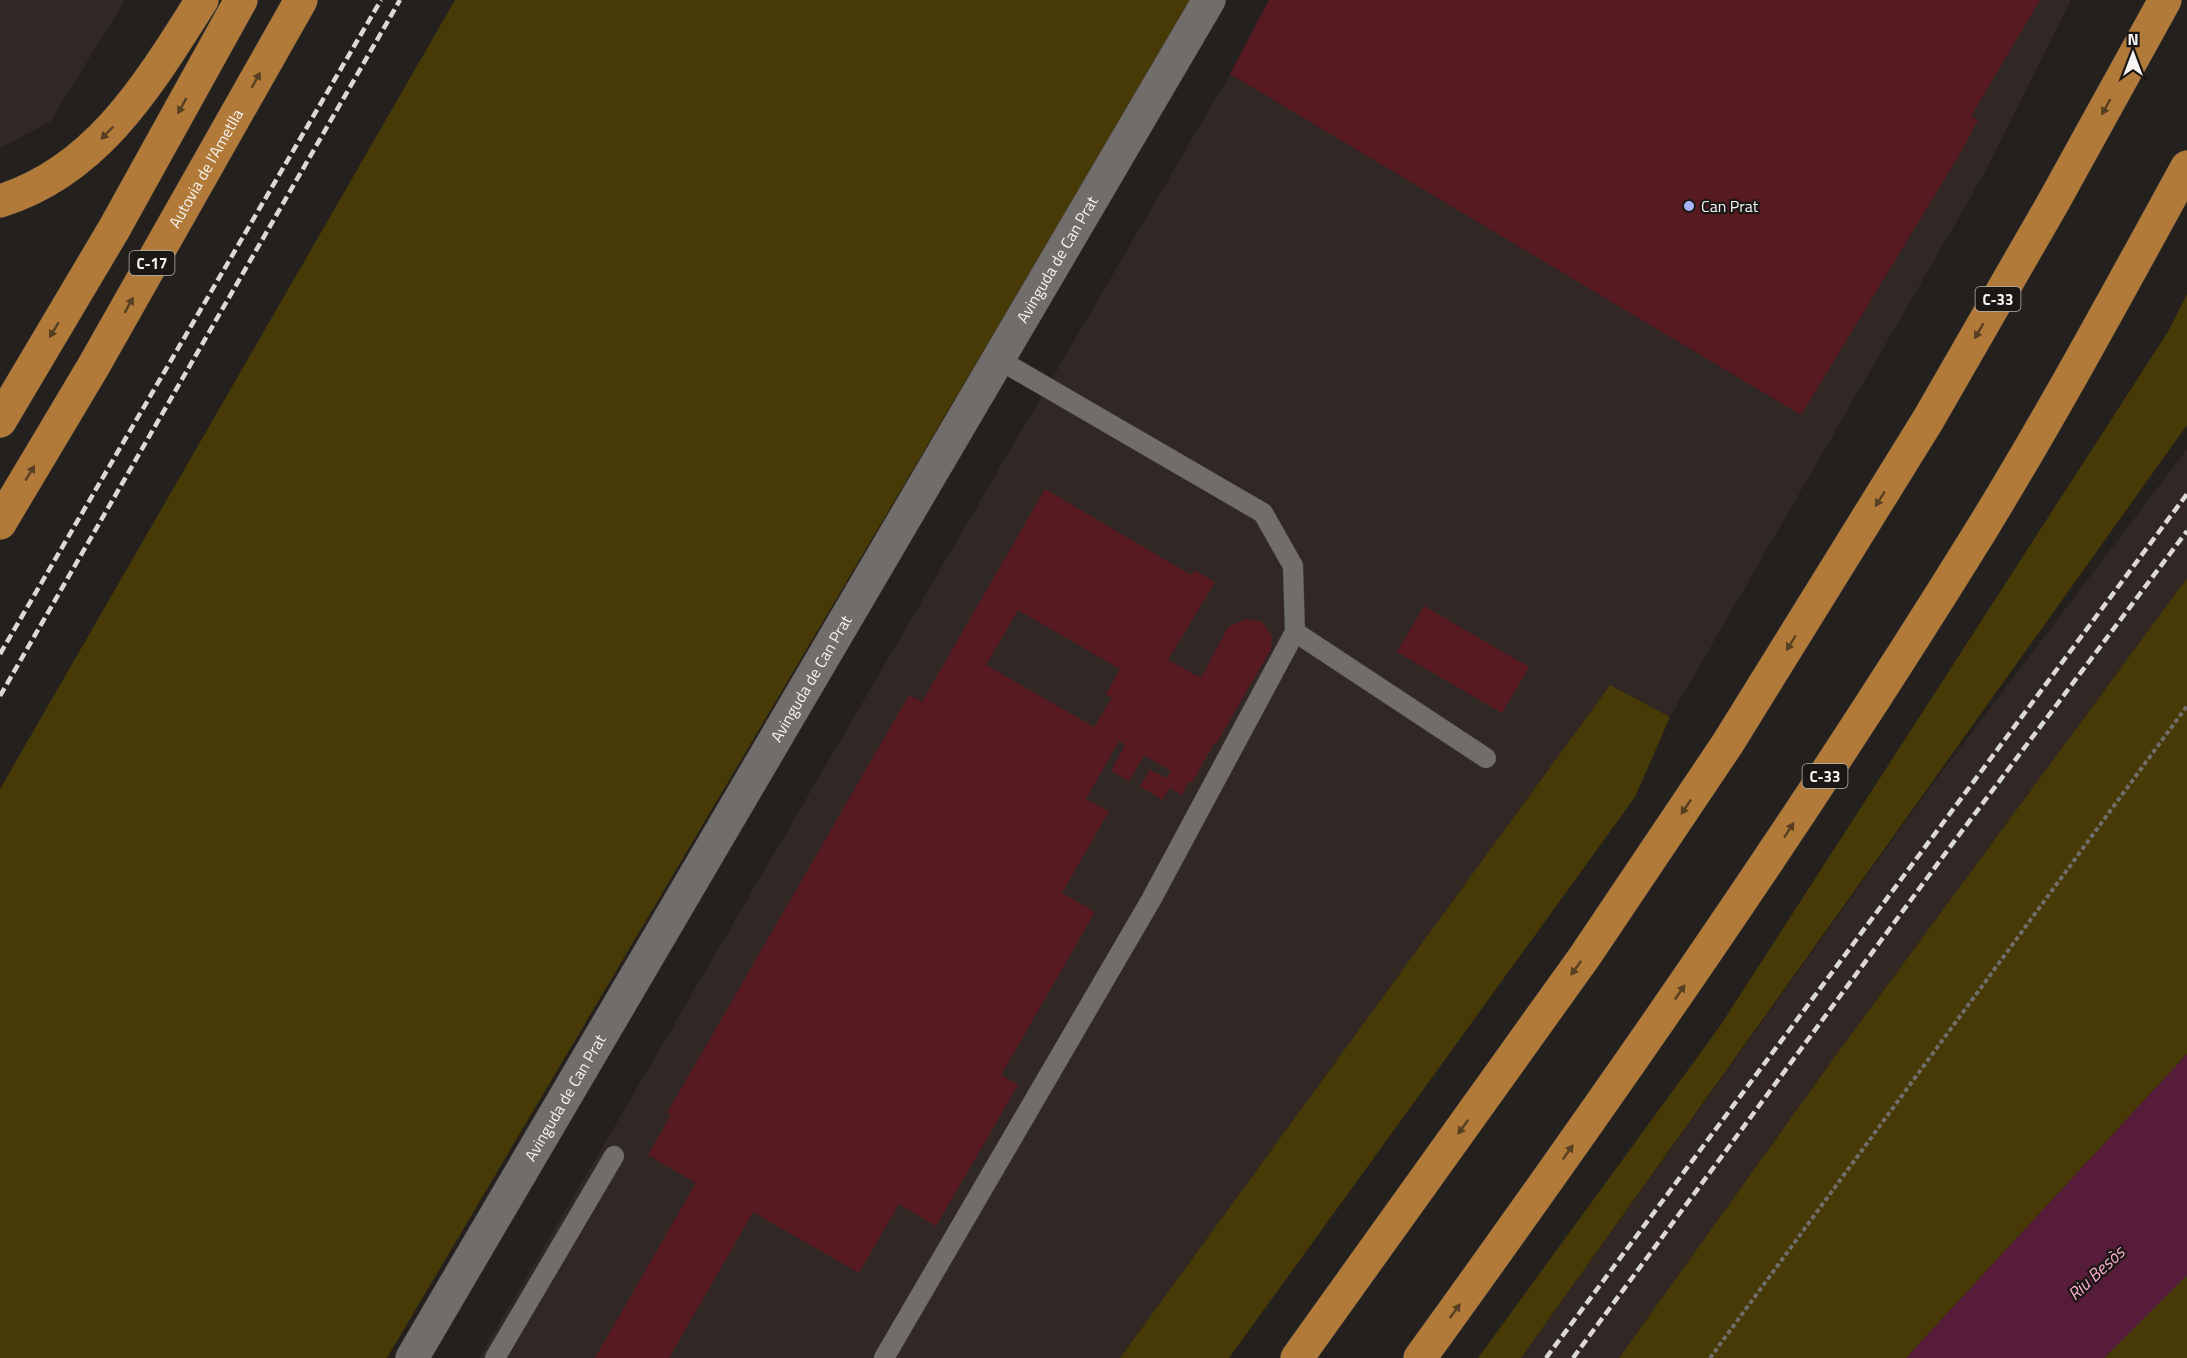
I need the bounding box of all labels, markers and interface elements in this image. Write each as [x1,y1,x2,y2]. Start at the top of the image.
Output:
north arrow [2103,24,2163,84]
text: N [2127,27,2139,51]
one-way arrow [250,72,261,88]
one-way arrow [177,98,187,115]
one-way arrow [2101,98,2111,115]
street label: Autovia de l'Ametlla [162,104,249,232]
one-way arrow [101,125,115,139]
street label: Avinguda de Can Prat [1010,191,1104,327]
place label: Can Prat [1701,194,1759,218]
marker: Can Prat [1682,199,1696,213]
road number: C-17 [130,251,174,275]
road number: C-33 [1976,287,2020,311]
one-way arrow [124,296,134,313]
one-way arrow [48,322,59,338]
one-way arrow [1974,323,1985,339]
one-way arrow [25,465,36,481]
one-way arrow [1874,491,1885,507]
street label: Avinguda de Can Prat [764,610,858,746]
one-way arrow [1786,635,1797,651]
road number: C-33 [1802,764,1848,788]
one-way arrow [1680,798,1691,815]
one-way arrow [1783,822,1794,839]
one-way arrow [1570,960,1582,976]
one-way arrow [1674,984,1685,1000]
street label: Avinguda de Can Prat [518,1029,612,1165]
one-way arrow [1458,1119,1469,1135]
one-way arrow [1562,1144,1574,1160]
water label: Riu Besòs [2061,1238,2132,1307]
one-way arrow [1448,1303,1460,1318]

